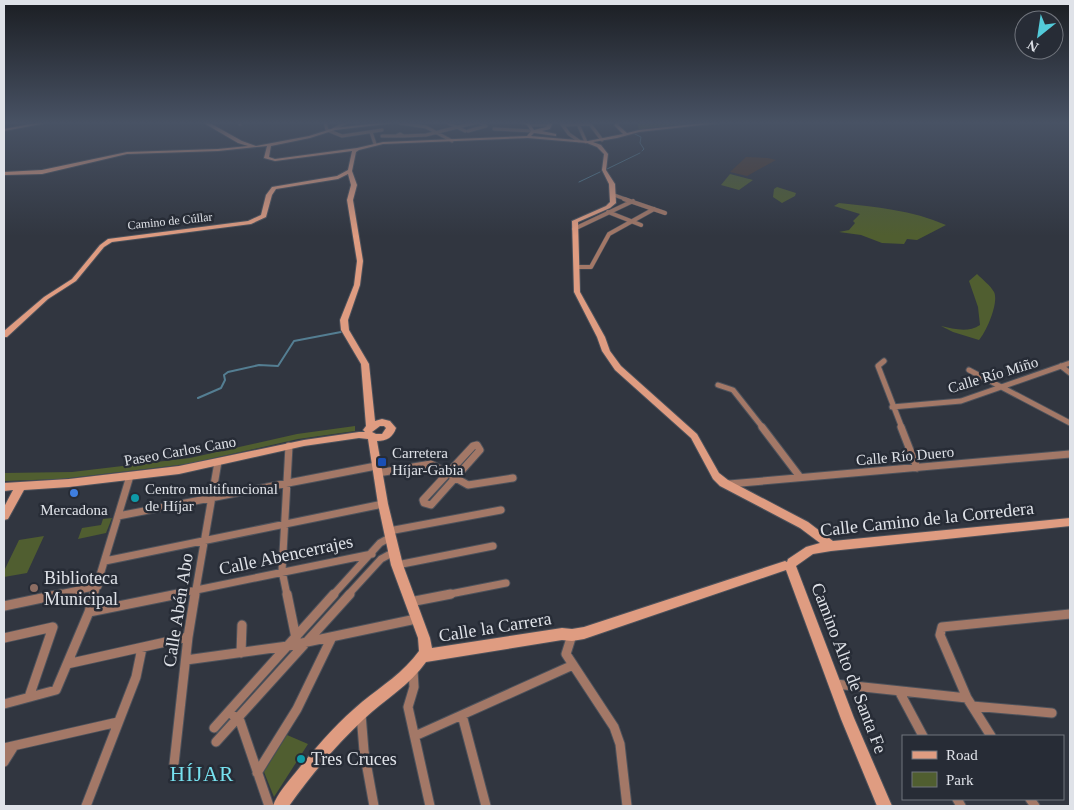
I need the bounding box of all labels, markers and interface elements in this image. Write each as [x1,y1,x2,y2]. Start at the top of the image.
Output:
north arrow [1014,10,1064,60]
text: N [1025,37,1041,55]
street label: Camino de Cúllar [127,210,213,232]
street label: Calle Río Miño [946,354,1040,396]
street label: Paseo Carlos Cano [123,433,237,469]
street label: Calle Río Duero [855,444,955,468]
place label: Carretera Híjar-Gabia [392,445,464,478]
marker: Carretera Híjar-Gabia [376,456,388,468]
place label: Centro multifuncional de Híjar [145,481,278,514]
marker: Mercadona [68,487,80,499]
marker: Centro multifuncional de Híjar [129,492,141,504]
street label: Calle Camino de la Corredera [819,498,1035,540]
place label: Mercadona [40,502,108,518]
street label: Calle Abencerrajes [217,531,355,579]
street label: Calle Abén Abo [159,552,197,668]
place label: Biblioteca Municipal [44,568,118,609]
street label: Camino Alto de Santa Fe [807,580,891,756]
marker: Biblioteca Municipal [28,582,40,594]
street label: Calle la Carrera [437,608,553,646]
legend [902,735,1064,800]
text: Road [946,747,978,763]
place label: Tres Cruces [311,749,397,769]
marker: Tres Cruces [295,753,307,765]
district label: HÍJAR [170,762,234,786]
text: Park [946,772,974,788]

